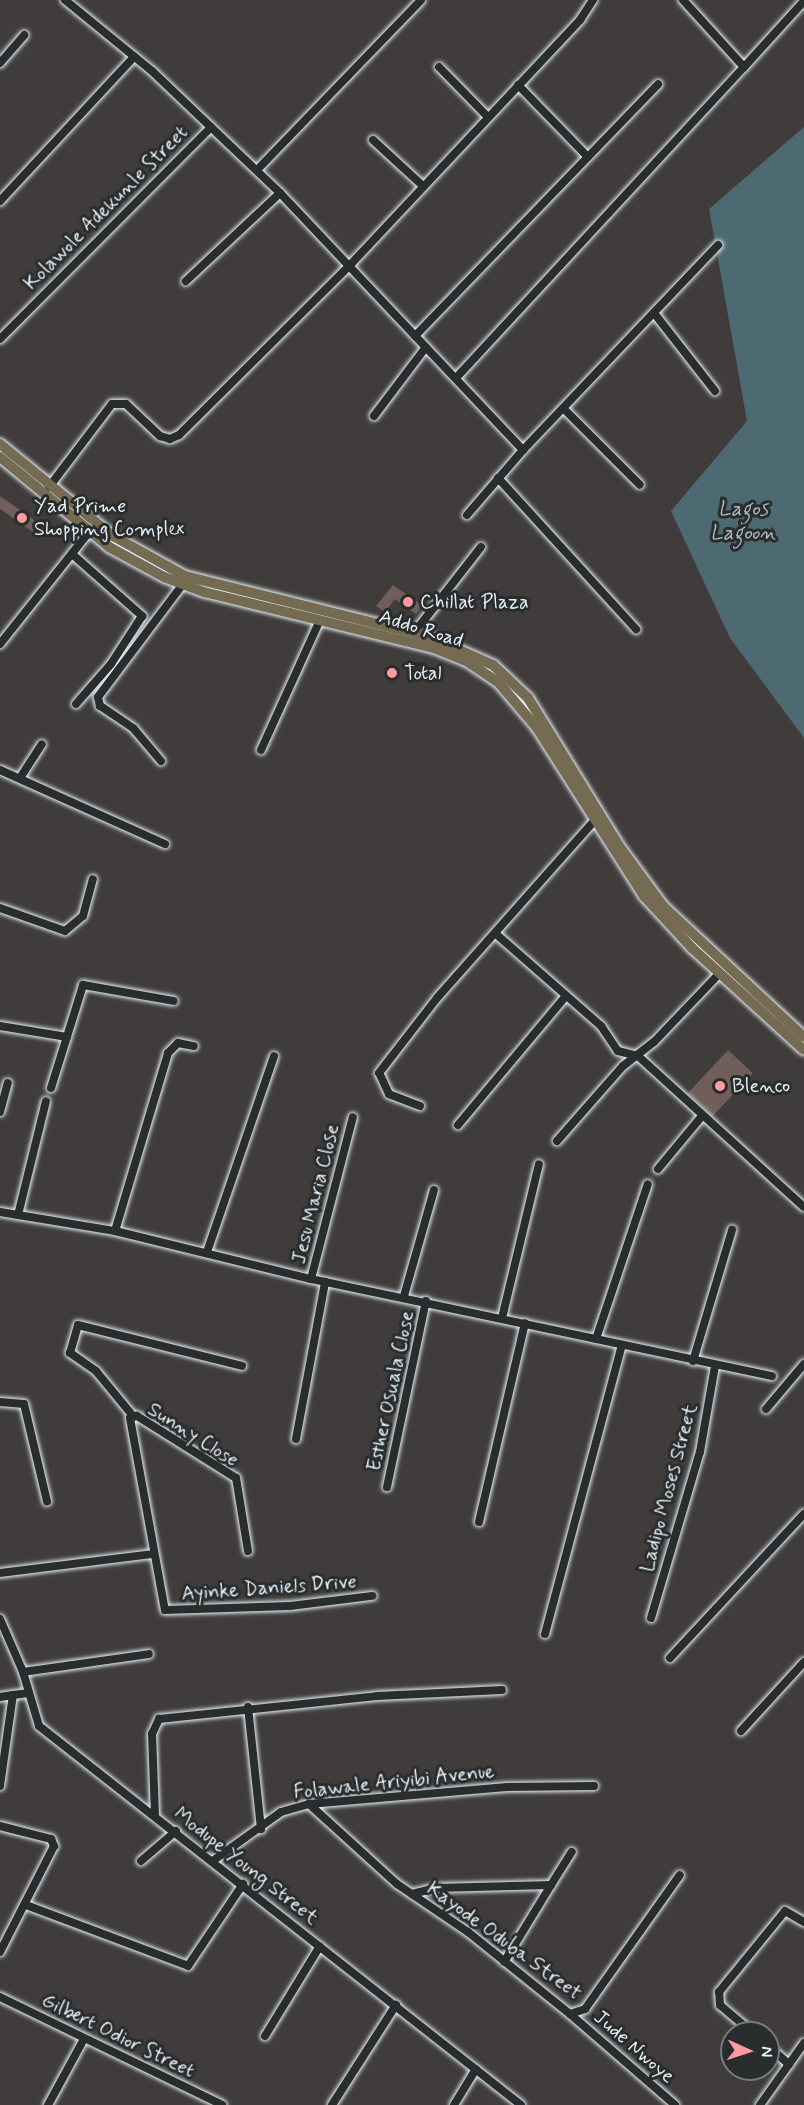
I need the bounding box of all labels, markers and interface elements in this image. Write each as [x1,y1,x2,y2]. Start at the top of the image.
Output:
street label: Kolawole Adekunle Street [17,119,195,297]
place label: Yad Prime Shopping Complex [34,494,184,541]
water label: Lagos Lagoon [710,496,776,546]
marker: Yad Prime Shopping Complex [15,511,29,525]
place label: Chillat Plaza [420,590,527,614]
marker: Chillat Plaza [401,595,415,609]
street label: Addo Road [376,605,466,653]
place label: Total [404,661,442,685]
marker: Total [385,666,399,680]
place label: Blenco [732,1074,790,1098]
marker: Blenco [713,1079,727,1093]
street label: Jesu Maria Close [287,1121,345,1267]
street label: Esther Osuala Close [362,1308,420,1474]
street label: Sunny Close [142,1397,244,1473]
street label: Ladipo Moses Street [635,1401,703,1575]
street label: Ayinke Daniels Drive [181,1570,357,1606]
street label: Folawale Ariyibi Avenue [291,1759,497,1805]
street label: Modupe Young Street [169,1802,323,1930]
street label: Kayode Oduba Street [422,1877,586,2005]
street label: Gilbert Odior Street [37,1988,199,2084]
street label: Jude Nwoye [589,2006,679,2088]
north arrow [720,2021,780,2081]
text: N [756,2046,777,2058]

